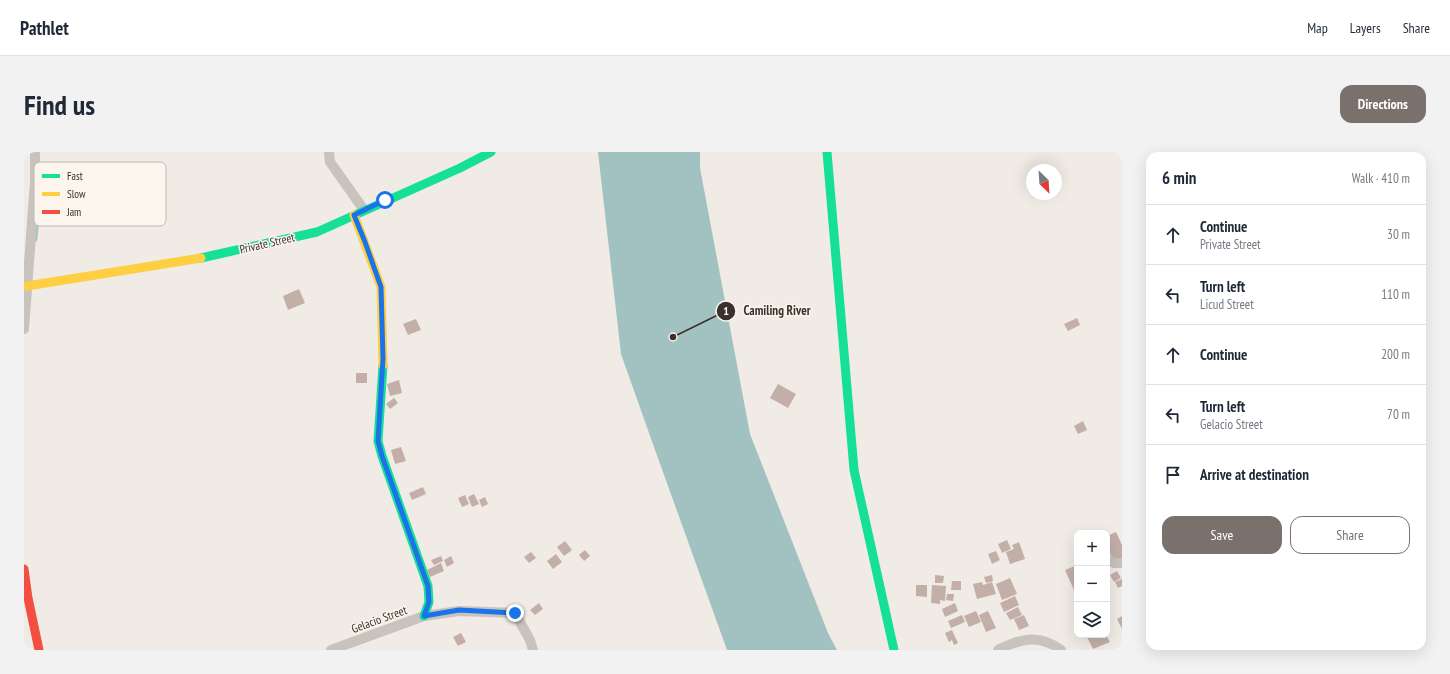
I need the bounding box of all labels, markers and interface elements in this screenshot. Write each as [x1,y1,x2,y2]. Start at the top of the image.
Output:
text: Pathlet [20,16,69,40]
text: Map [1307,19,1328,37]
text: Layers [1350,19,1381,37]
text: Share [1403,19,1430,37]
button: Directions [1340,85,1426,123]
text: Find us [24,86,95,123]
legend [34,162,166,226]
north arrow [1026,164,1062,200]
text: 6 min [1162,167,1196,189]
text: Fast [67,169,83,183]
text: Walk · 410 m [1352,170,1410,187]
text: Slow [67,187,86,201]
route start [376,191,394,209]
text: Jam [66,205,81,219]
text: Continue [1200,217,1247,236]
icon: ahead [1162,224,1184,246]
text: 30 m [1387,226,1410,243]
street label: Private Street [238,229,297,257]
text: Private Street [1200,236,1261,253]
text: Turn left [1200,277,1245,296]
icon: left [1162,284,1184,306]
text: 110 m [1381,286,1410,303]
text: Licud Street [1200,296,1254,313]
callout: Camiling River [716,298,819,323]
text: Camiling River [743,302,811,319]
text: 1 [723,303,729,318]
icon: ahead [1162,344,1184,366]
text: Continue [1200,345,1247,364]
text: 200 m [1381,346,1410,363]
text: Turn left [1200,397,1245,416]
icon: left [1162,404,1184,426]
text: 70 m [1387,406,1410,423]
text: Gelacio Street [1200,416,1263,433]
icon: arrive [1162,464,1184,486]
text: Arrive at destination [1200,465,1309,484]
button: Save [1162,516,1282,554]
button: Share [1290,516,1410,554]
map controls [1074,530,1110,638]
button: + [1074,530,1110,566]
button: − [1074,566,1110,602]
street label: Gelacio Street [349,602,409,636]
button: layers [1074,602,1110,638]
route end [506,604,524,622]

